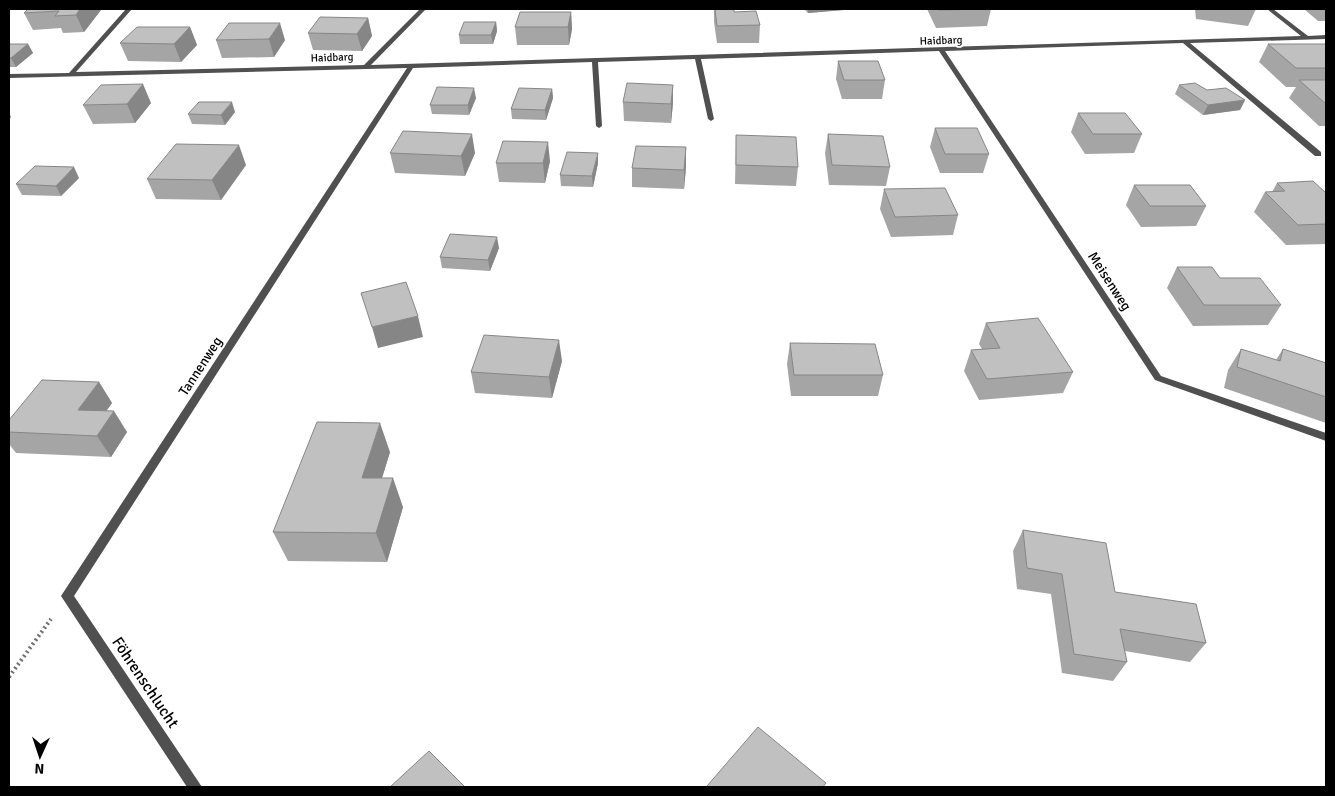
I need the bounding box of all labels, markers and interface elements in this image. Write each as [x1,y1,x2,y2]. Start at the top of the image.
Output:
street label: Haidbarg [919,33,963,48]
street label: Haidbarg [310,50,354,65]
street label: Meisenweg [1084,249,1135,314]
street label: Tannenweg [175,334,226,399]
street label: Föhrenschlucht [107,633,183,732]
north arrow [15,731,65,781]
text: N [34,760,45,777]

